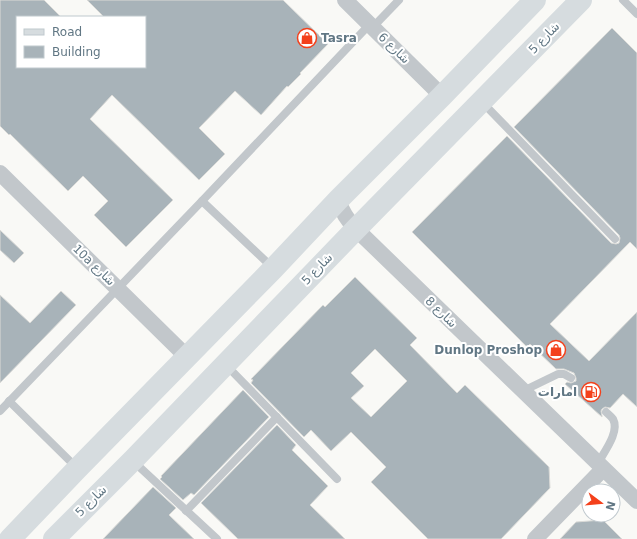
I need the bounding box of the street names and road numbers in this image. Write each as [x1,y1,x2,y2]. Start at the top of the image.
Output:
street label: شارع 5 [526,19,563,57]
street label: شارع 6 [375,30,413,67]
street label: 10a شارع [69,242,118,289]
street label: شارع 5 [299,250,336,288]
street label: شارع 8 [422,294,460,331]
street label: شارع 5 [73,483,110,520]

